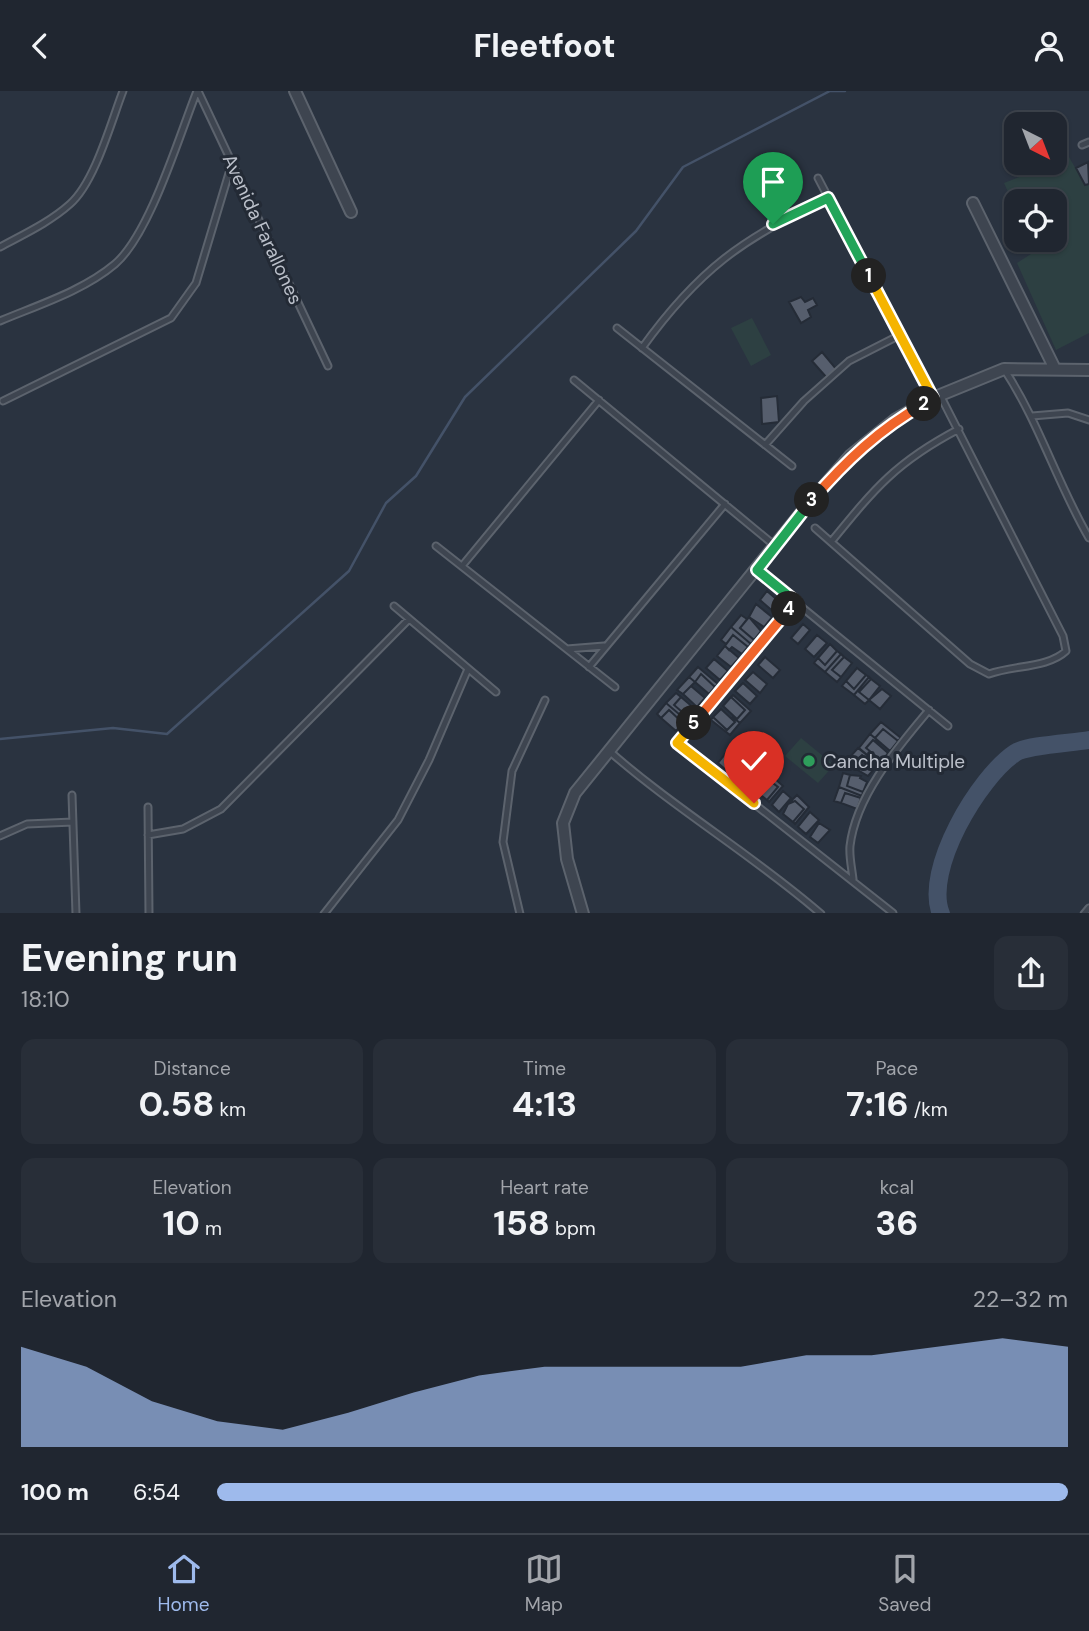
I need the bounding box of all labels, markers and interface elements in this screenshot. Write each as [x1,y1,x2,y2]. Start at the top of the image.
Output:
text: Fleetfoot [474,25,615,67]
icon: back [21,27,59,65]
icon: person [1030,27,1068,65]
north arrow [1004,112,1068,175]
map controls [1004,112,1067,252]
street label: Avenida Farallones [217,150,308,308]
pin [743,152,803,224]
icon: arrive [754,163,792,201]
button: locate [1004,189,1067,252]
pin: 1 [852,259,886,293]
text: 1 [865,263,872,288]
pin: 2 [906,387,942,421]
text: 2 [918,391,929,416]
pin: 3 [794,483,830,517]
text: 3 [806,487,817,512]
pin: 4 [772,591,806,627]
text: 4 [782,596,795,621]
pin: 5 [676,705,712,741]
text: 5 [688,710,699,735]
pin [724,731,784,803]
icon: check [735,742,773,780]
place label: Cancha Multiple [823,749,965,774]
marker: Cancha Multiple [801,753,817,769]
text: Evening run [21,933,238,983]
button: share [994,936,1068,1010]
text: 18:10 [21,984,70,1014]
text: Distance [154,1056,231,1081]
text: Time [523,1056,566,1081]
text: Pace [876,1056,918,1081]
text: 0.58 [138,1081,214,1127]
text: 4:13 [512,1081,577,1127]
text: 7:16 [846,1081,909,1127]
text: km [214,1097,246,1122]
text: /km [909,1097,948,1122]
text: Elevation [153,1175,232,1200]
text: Heart rate [500,1175,589,1200]
text: kcal [880,1175,914,1200]
text: 10 [162,1200,200,1246]
text: 158 [493,1200,550,1246]
text: 36 [875,1200,918,1246]
text: m [200,1216,222,1241]
text: bpm [550,1216,596,1241]
text: Elevation [21,1284,117,1314]
text: 22–32 m [973,1284,1068,1314]
text: 100 m [21,1477,89,1507]
text: 6:54 [133,1477,180,1507]
tab: Home [158,1550,210,1617]
tab: Map [525,1550,563,1617]
tab: Saved [878,1550,931,1617]

